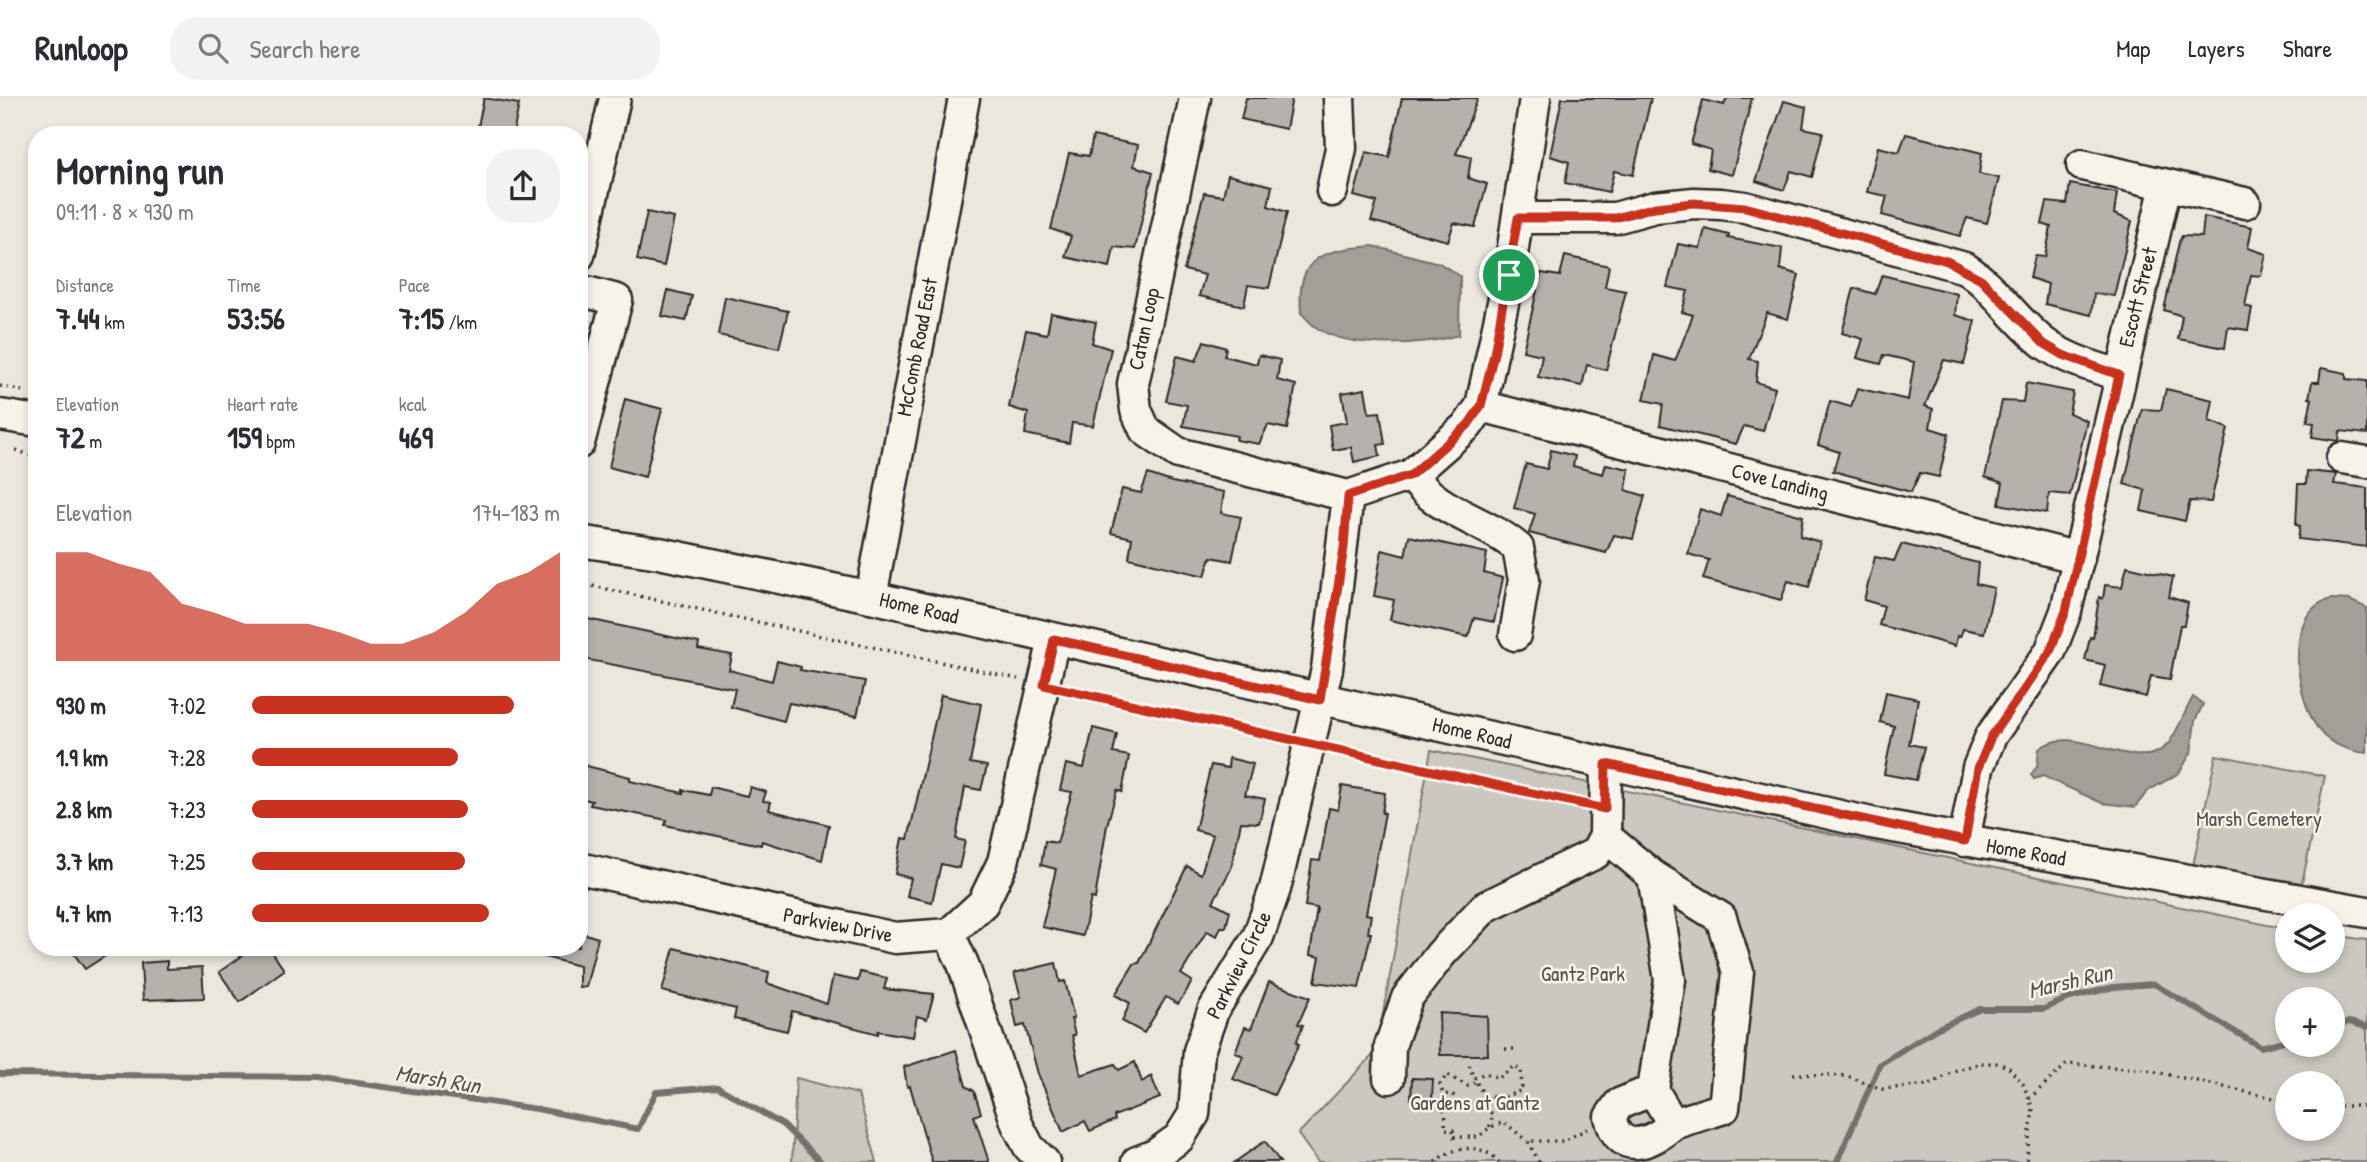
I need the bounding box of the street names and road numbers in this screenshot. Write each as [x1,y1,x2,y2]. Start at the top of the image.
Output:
street label: Escott Street [2111,243,2164,350]
street label: McComb Road East [889,274,944,419]
street label: Catan Loop [1121,285,1166,373]
street label: Cove Landing [1729,455,1832,508]
street label: Home Road [877,584,961,631]
street label: Home Road [1430,709,1514,756]
street label: Home Road [1984,830,2068,873]
street label: Parkview Drive [781,900,895,949]
street label: Parkview Circle [1199,906,1278,1024]

